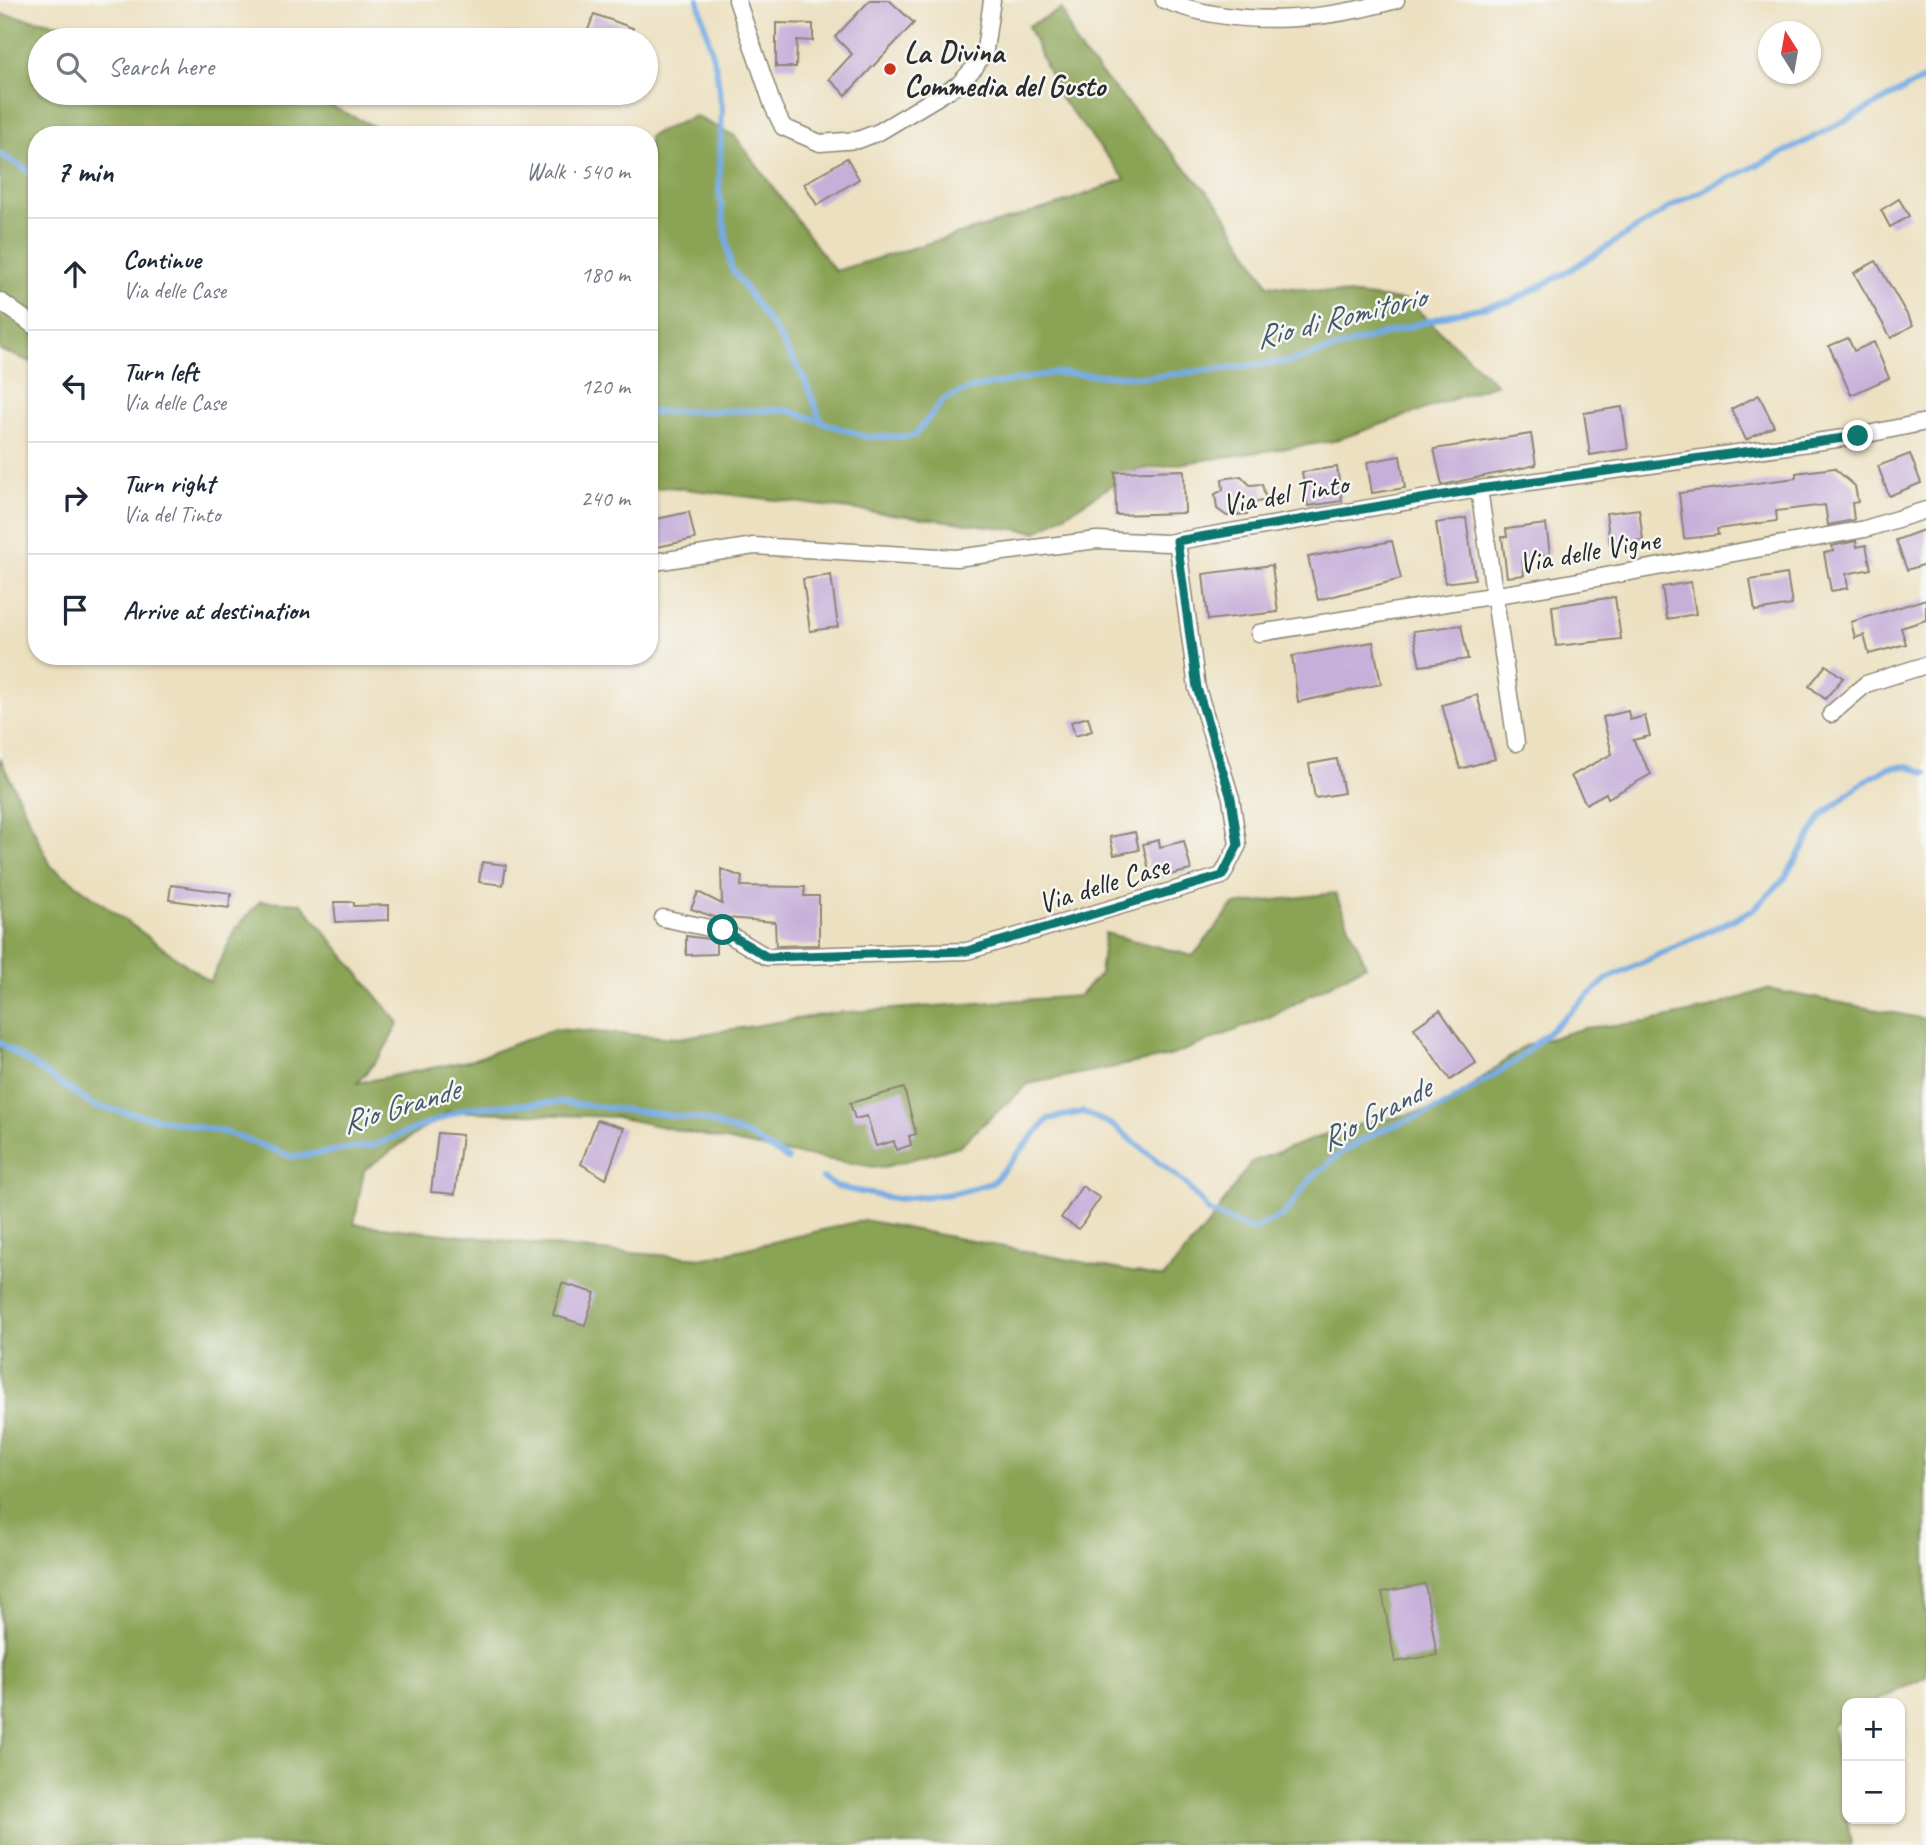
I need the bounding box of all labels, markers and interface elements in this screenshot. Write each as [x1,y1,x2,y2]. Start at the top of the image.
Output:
north arrow [1758,21,1821,84]
search box [28,28,658,105]
place label: La Divina Commedia del Gusto [904,33,1107,105]
icon: search [52,48,90,86]
text: Search here [108,50,214,83]
marker: La Divina Commedia del Gusto [882,61,898,77]
text: 7 min [56,153,113,191]
text: Walk · 540 m [526,157,630,186]
text: Continue [123,243,201,276]
icon: ahead [56,255,94,293]
text: 180 m [581,260,630,289]
water label: Rio di Romitorio [1251,275,1434,358]
text: Via delle Case [123,276,226,305]
text: Turn left [123,355,198,388]
icon: left [56,367,94,405]
text: 120 m [581,372,630,401]
text: Via delle Case [123,388,226,417]
route end [1842,420,1873,451]
street label: Via del Tinto [1219,464,1354,524]
text: Turn right [123,467,214,500]
icon: right [56,479,94,517]
text: 240 m [581,484,630,513]
text: Via del Tinto [123,500,220,529]
street label: Via delle Vigne [1516,520,1665,582]
icon: arrive [56,591,94,629]
text: Arrive at destination [123,594,309,627]
street label: Via delle Case [1033,846,1175,922]
route start [707,914,738,945]
water label: Rio Grande [1312,1066,1442,1160]
water label: Rio Grande [337,1067,468,1143]
map controls [1842,1698,1905,1824]
button: + [1842,1698,1905,1761]
button: − [1842,1761,1905,1824]

